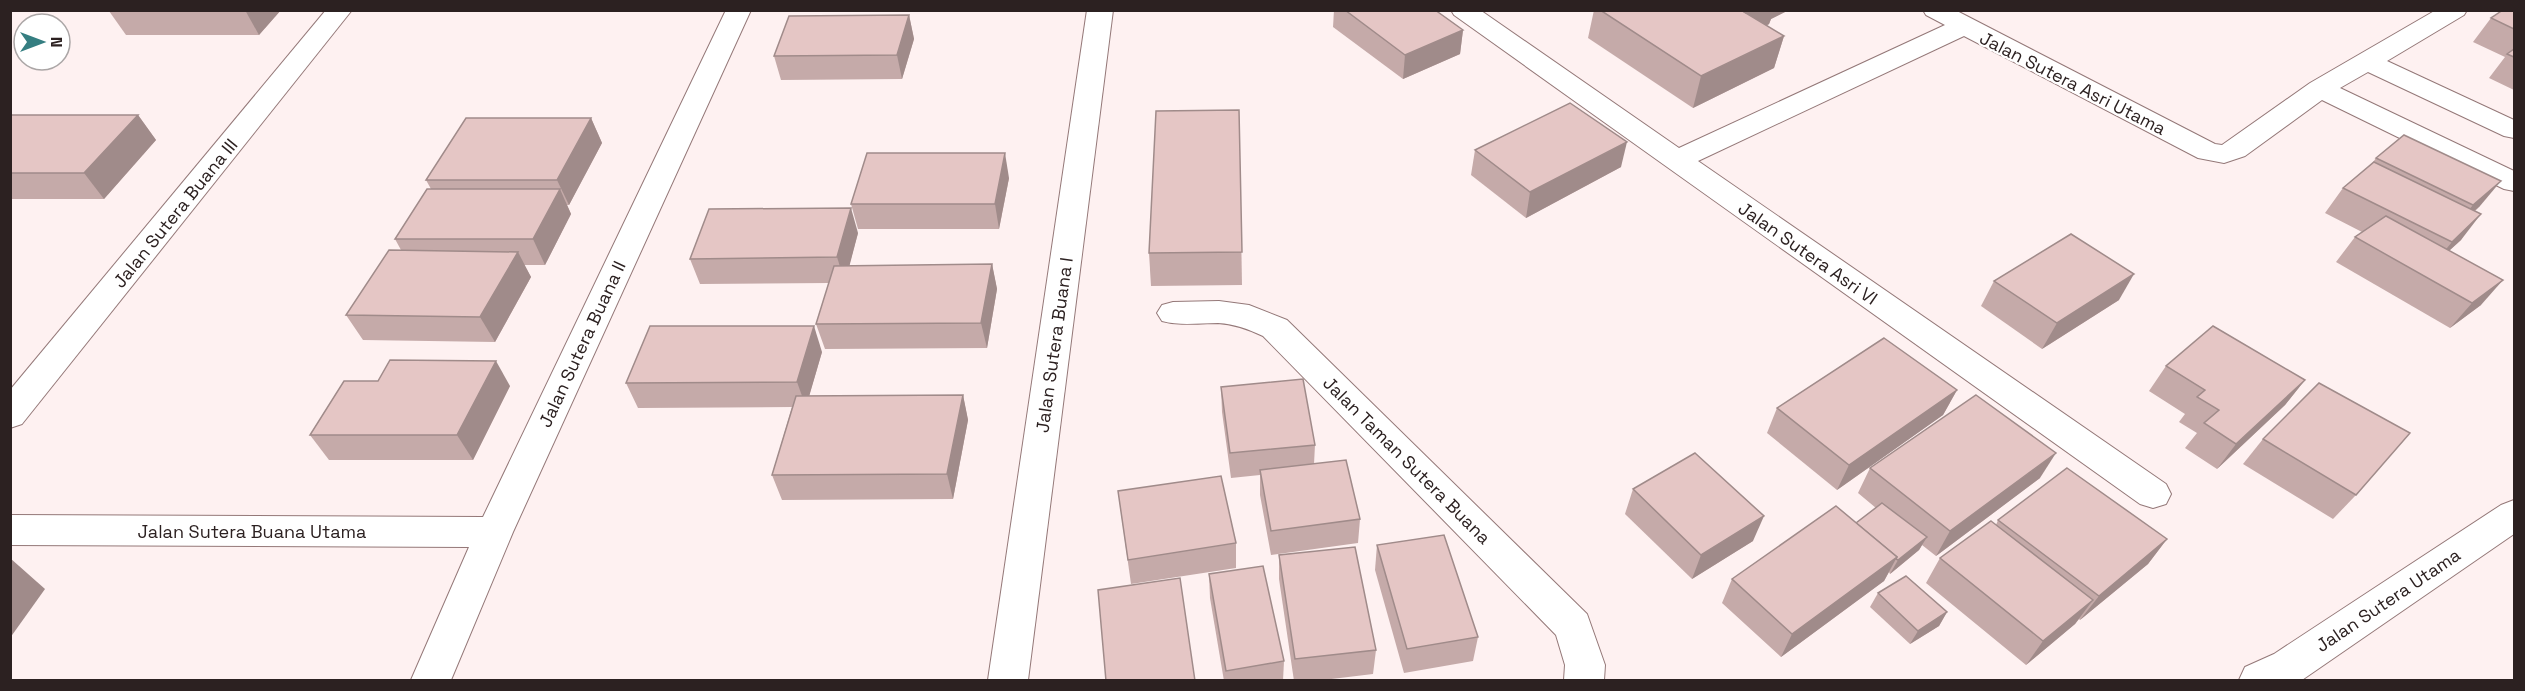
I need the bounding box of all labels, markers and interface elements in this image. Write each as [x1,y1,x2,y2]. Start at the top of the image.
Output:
north arrow [12,12,72,72]
street label: Jalan Sutera Asri Utama [1976,26,2170,140]
text: N [46,37,67,47]
street label: Jalan Sutera Buana III [108,134,242,292]
street label: Jalan Sutera Asri VI [1734,196,1882,310]
street label: Jalan Sutera Buana I [1030,256,1078,434]
street label: Jalan Sutera Buana II [533,257,631,431]
street label: Jalan Taman Sutera Buana [1318,371,1496,549]
street label: Jalan Sutera Buana Utama [138,520,366,543]
street label: Jalan Sutera Utama [2311,543,2465,657]

